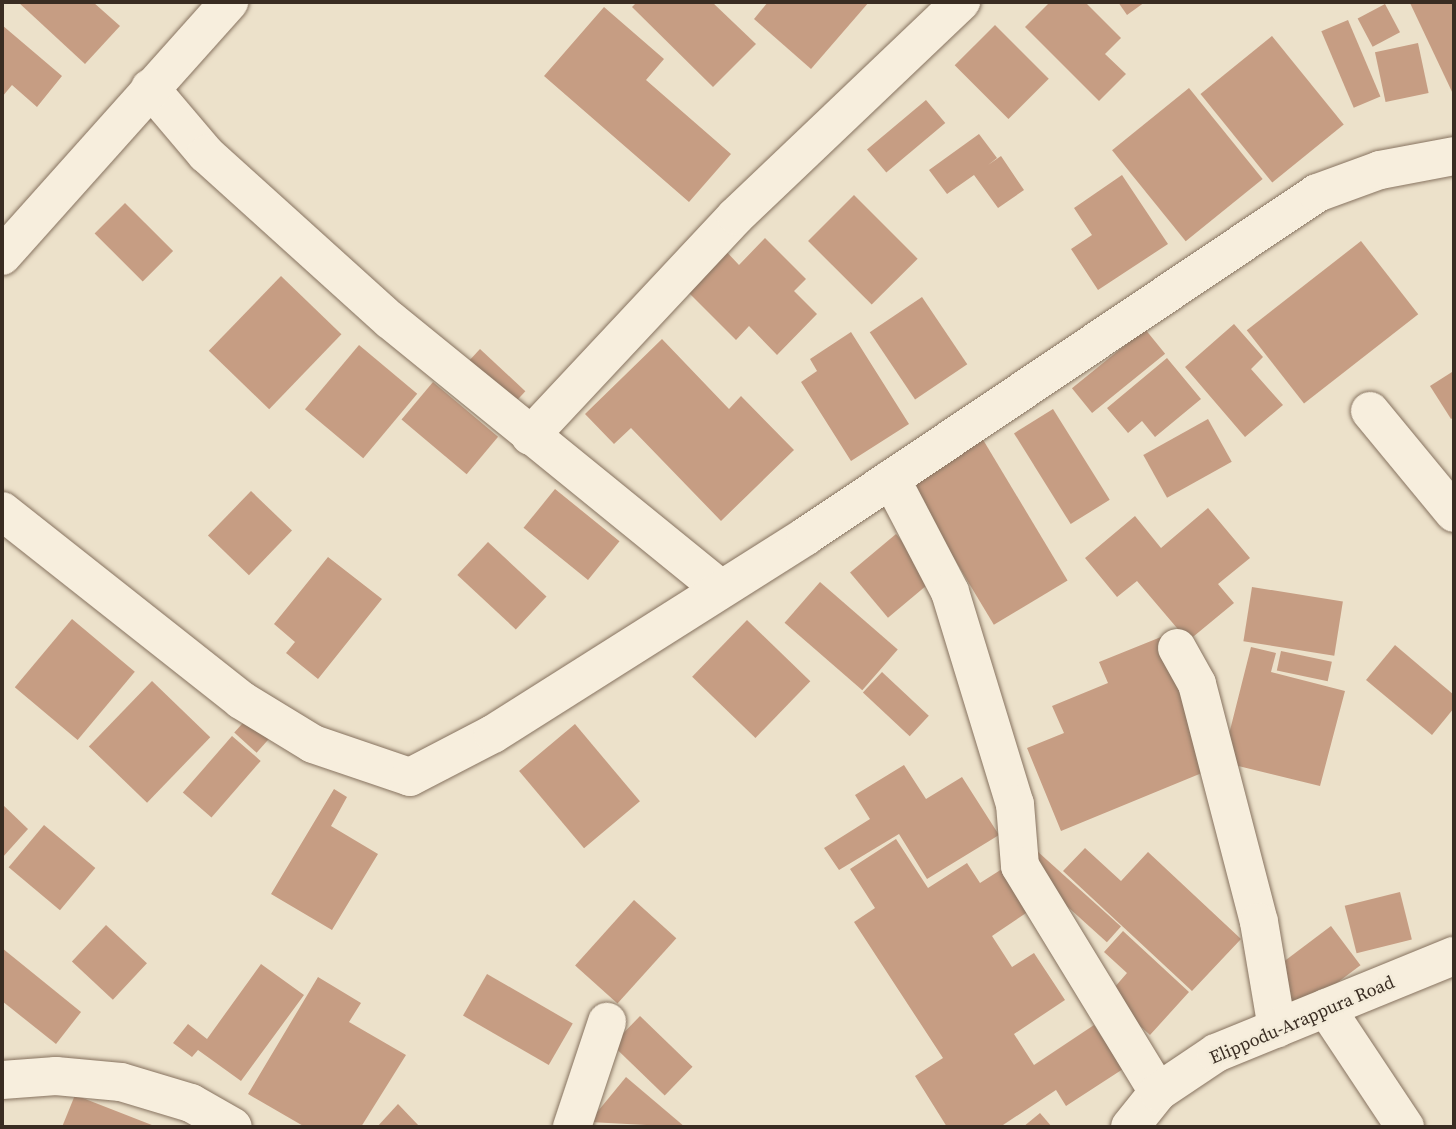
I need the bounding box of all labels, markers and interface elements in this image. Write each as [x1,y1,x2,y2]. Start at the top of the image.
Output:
street label: Elippodu-Arappura Road [1206,971,1398,1069]

